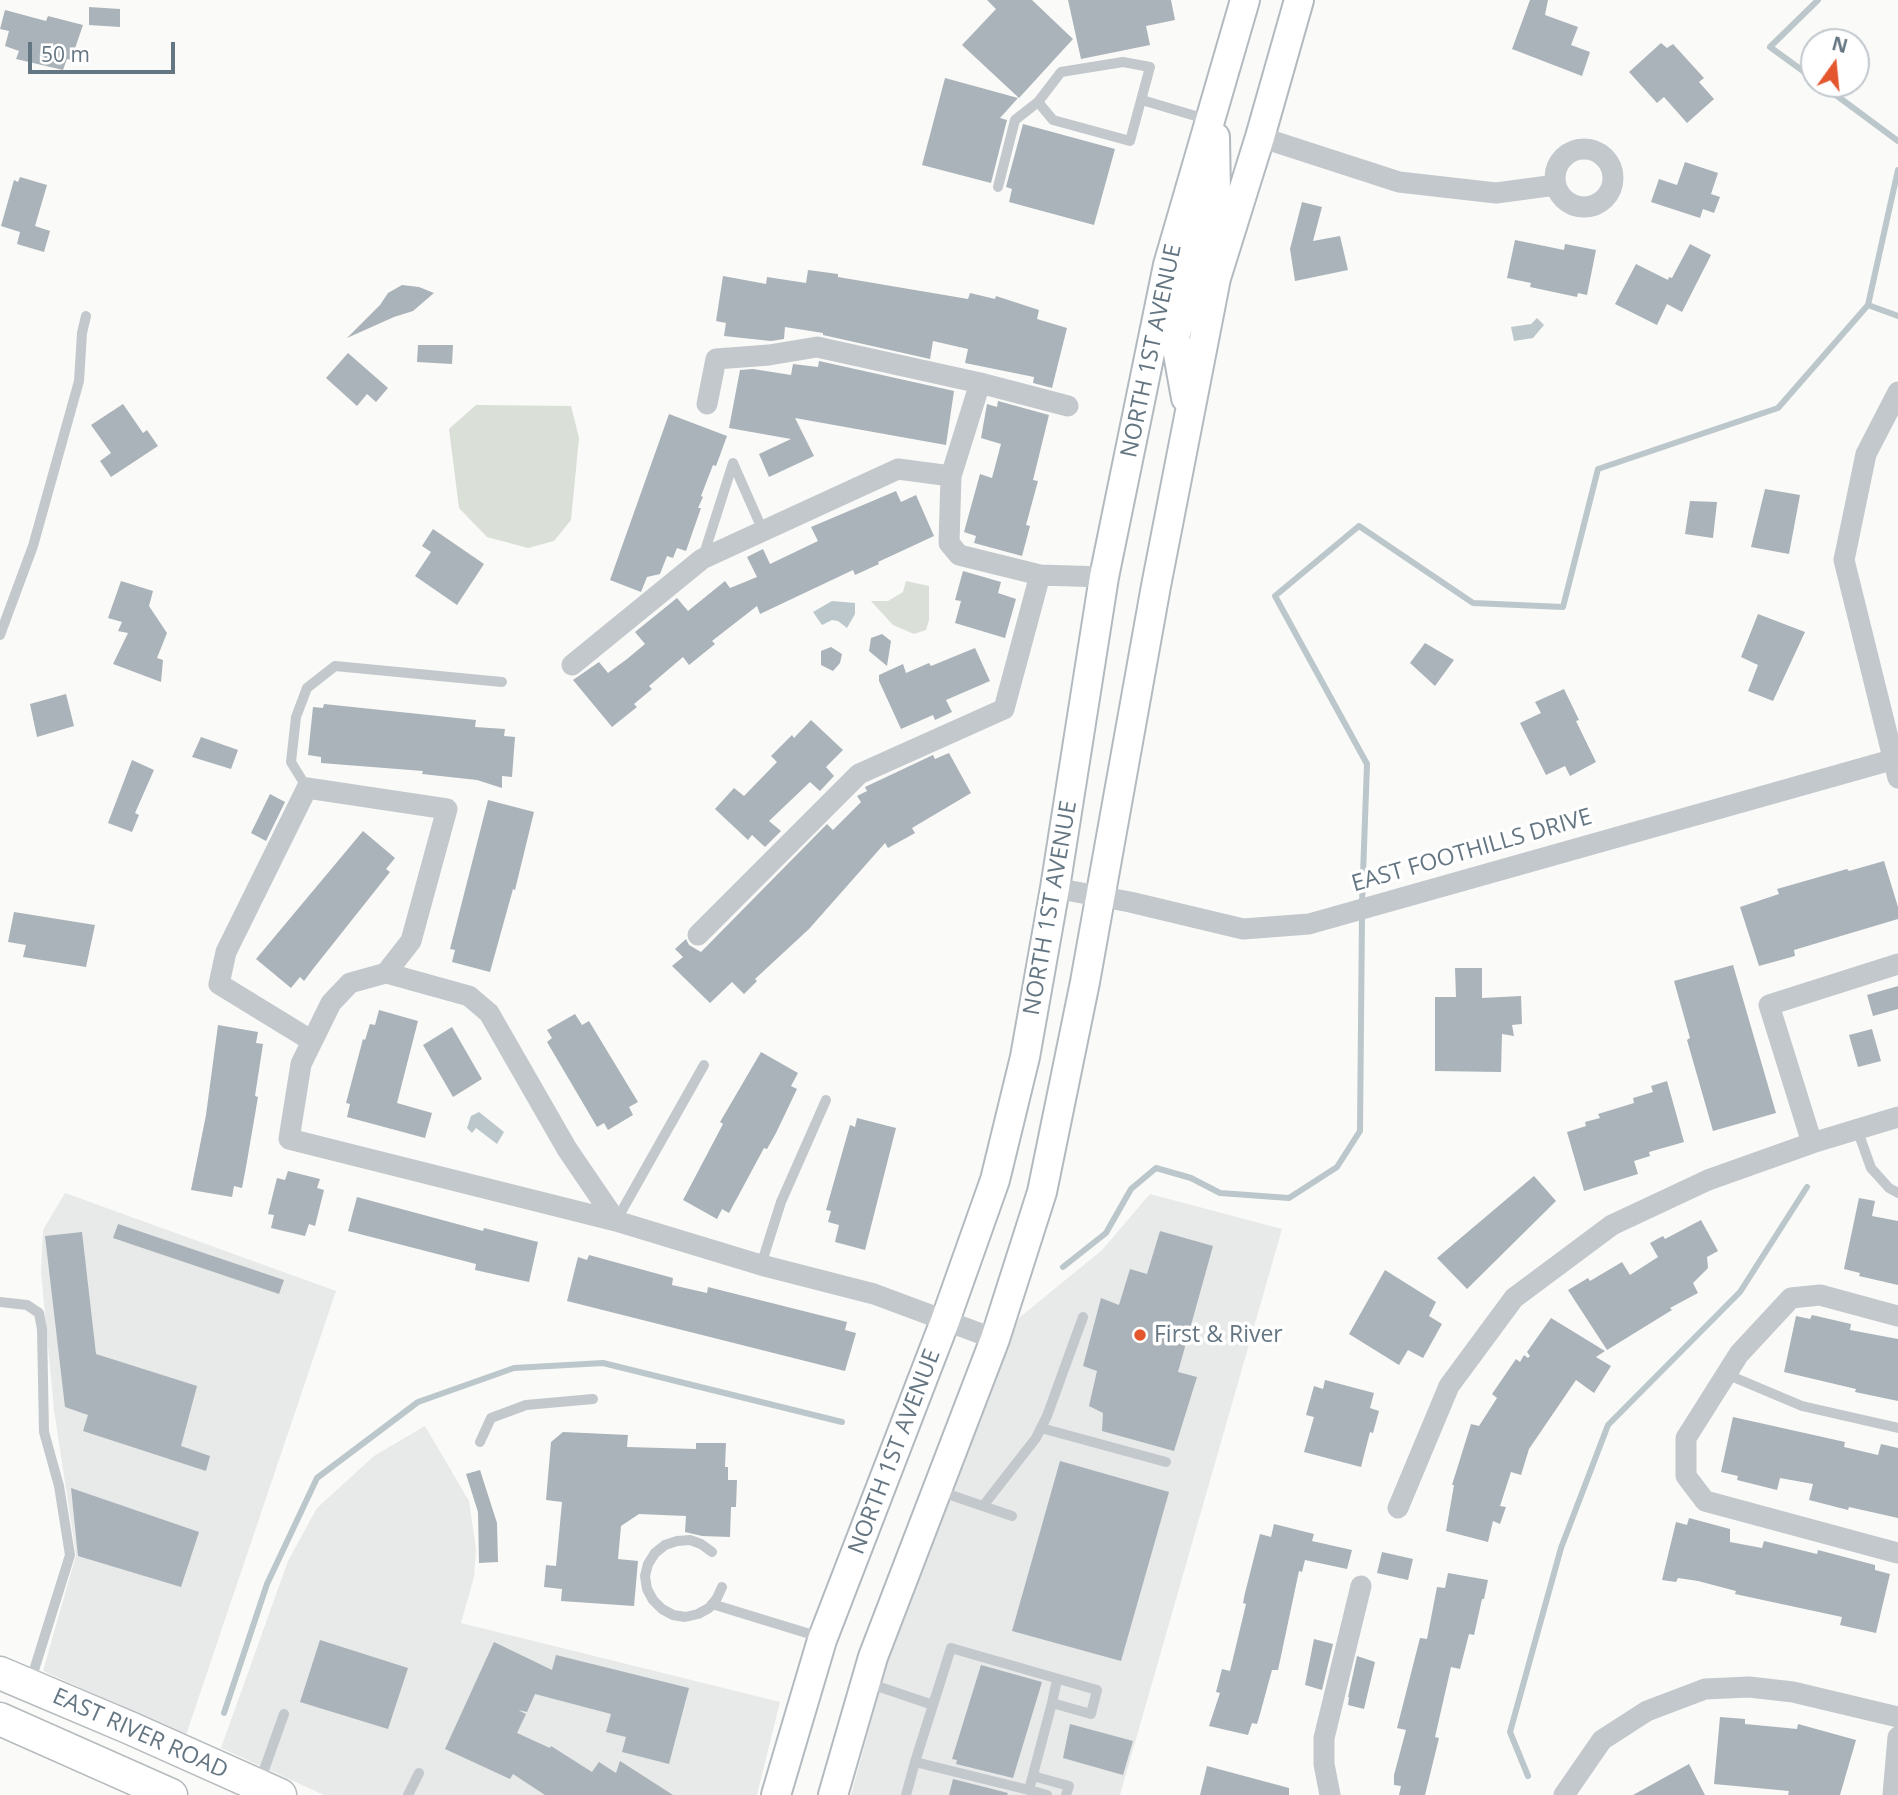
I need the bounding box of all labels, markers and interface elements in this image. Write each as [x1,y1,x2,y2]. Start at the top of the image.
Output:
scale bar [32,28,178,72]
north arrow [1800,28,1870,98]
text: N [1829,30,1851,59]
text: 50 m [41,40,90,68]
street label: NORTH 1ST AVENUE [1116,242,1188,460]
street label: NORTH 1ST AVENUE [1019,799,1083,1017]
street label: EAST FOOTHILLS DRIVE [1349,803,1595,899]
place label: First & River [1154,1321,1283,1349]
marker: First & River [1132,1327,1148,1343]
street label: NORTH 1ST AVENUE [843,1346,947,1558]
street label: EAST RIVER ROAD [48,1683,232,1785]

